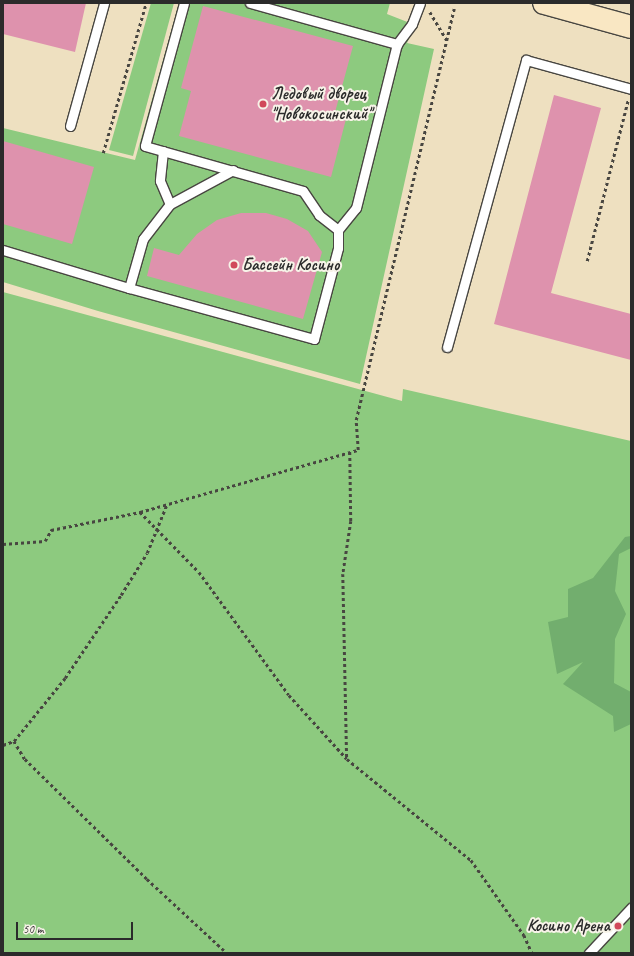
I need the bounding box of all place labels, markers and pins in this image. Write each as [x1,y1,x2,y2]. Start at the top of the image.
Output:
place label: Ледовый дворец "Новокосинский" [271,84,371,124]
marker: Ледовый дворец "Новокосинский" [258,99,268,109]
place label: Бассейн Косино [242,255,339,275]
marker: Бассейн Косино [229,260,239,270]
place label: Косино Арена [528,916,610,936]
marker: Косино Арена [613,921,623,931]

